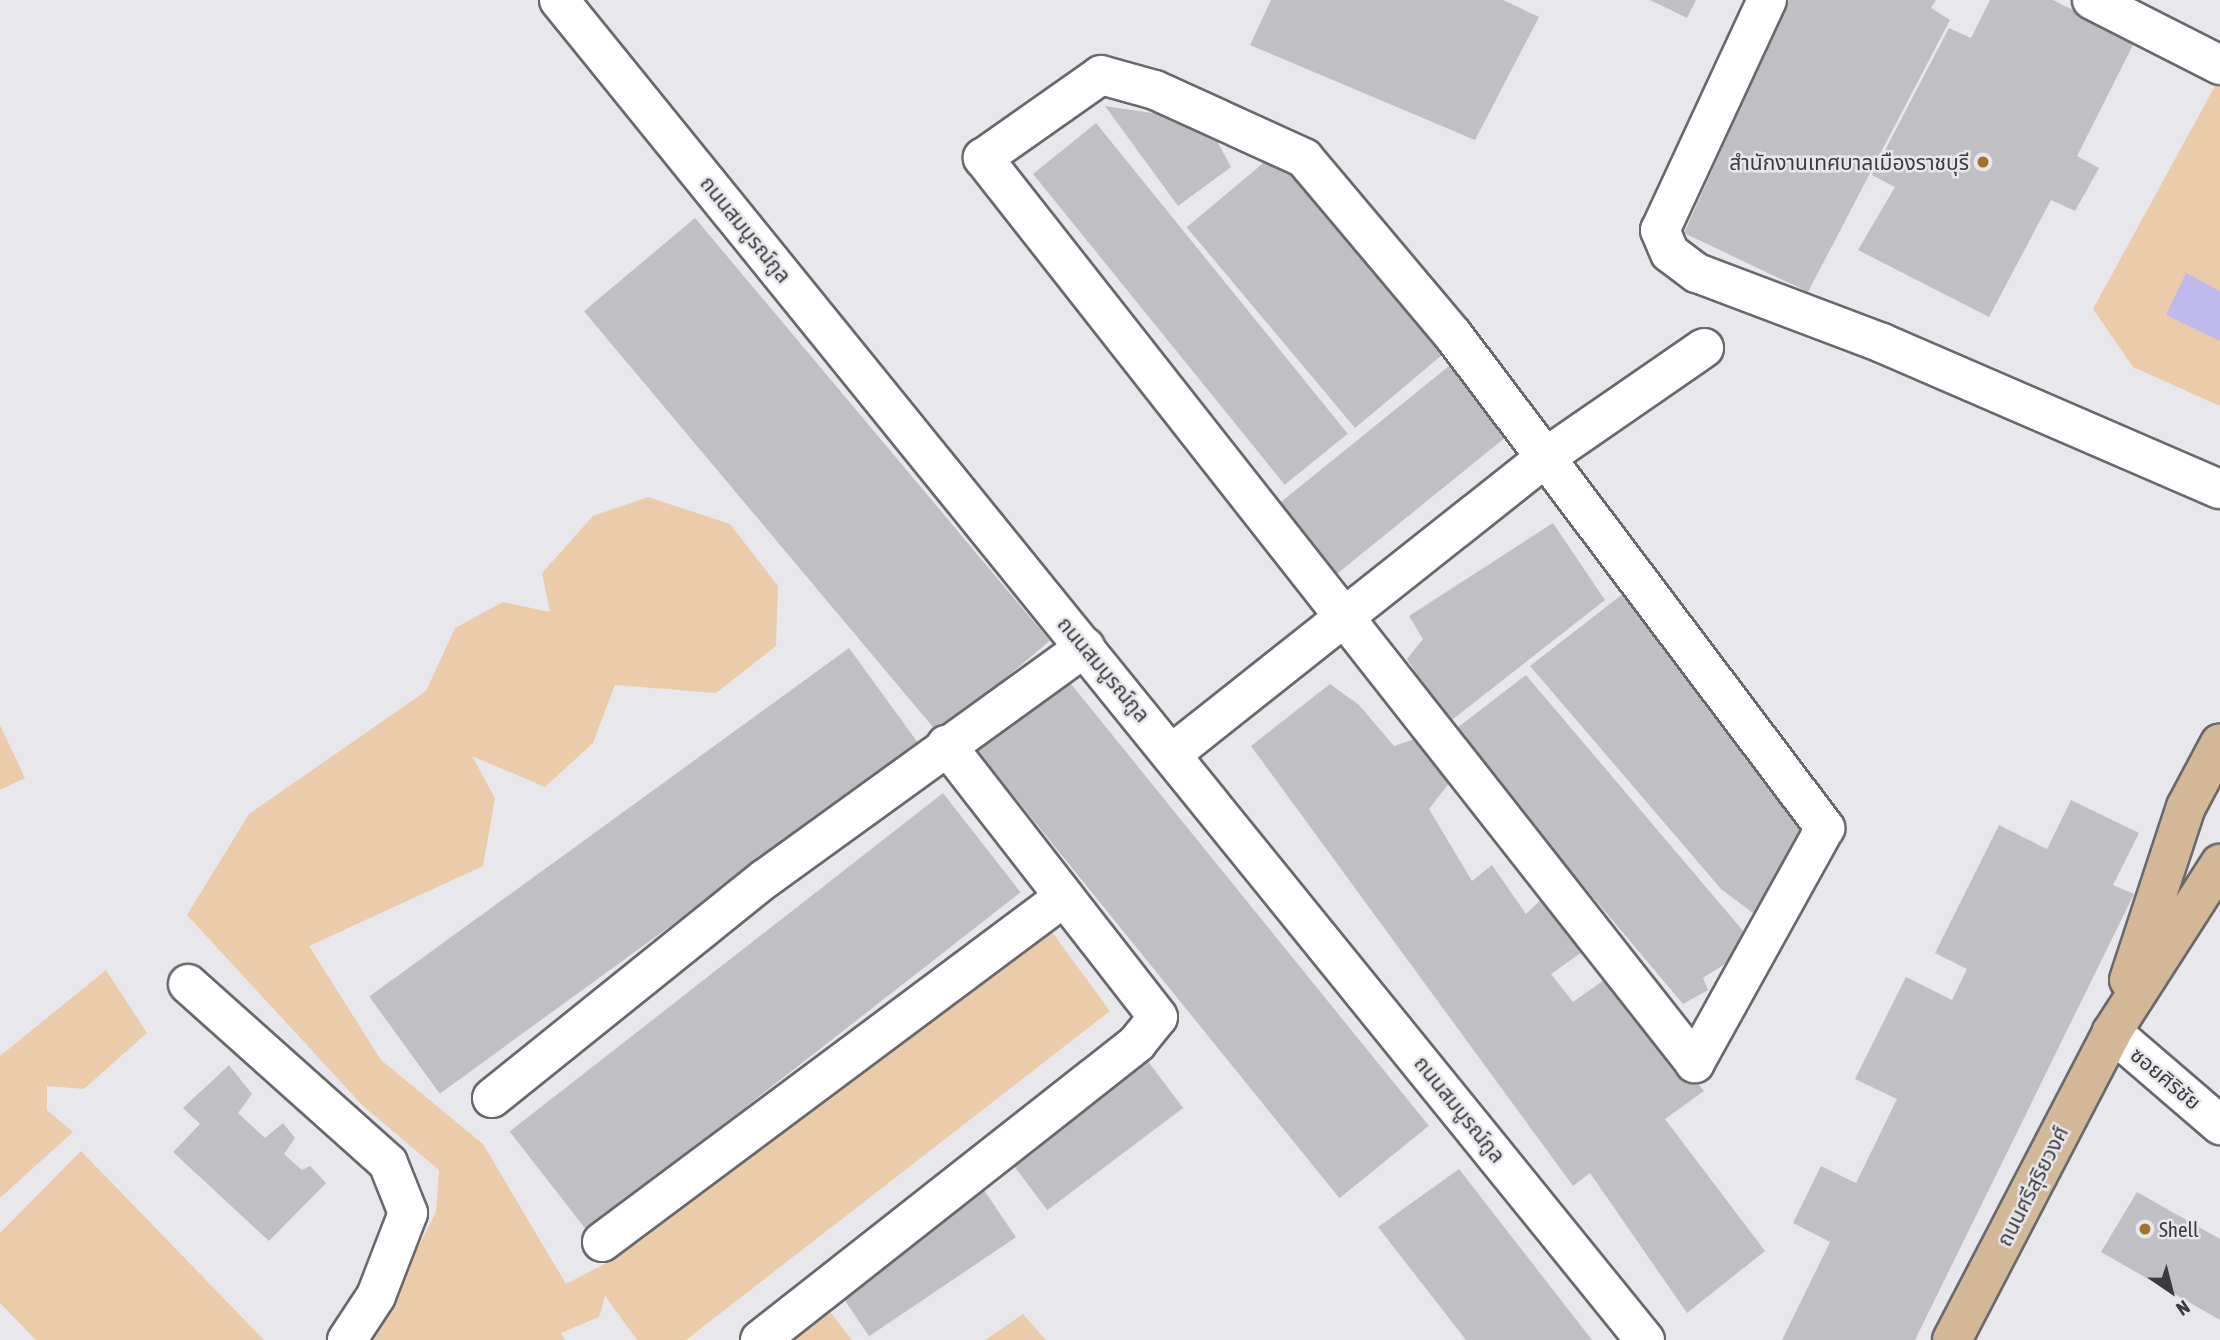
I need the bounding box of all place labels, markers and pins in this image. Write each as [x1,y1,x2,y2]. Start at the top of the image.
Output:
place label: สำนักงานเทศบาลเมืองราชบุรี [1729,149,1969,175]
marker: สำนักงานเทศบาลเมืองราชบุรี [1975,154,1991,170]
place label: Shell [2159,1216,2199,1242]
marker: Shell [2137,1221,2153,1237]

